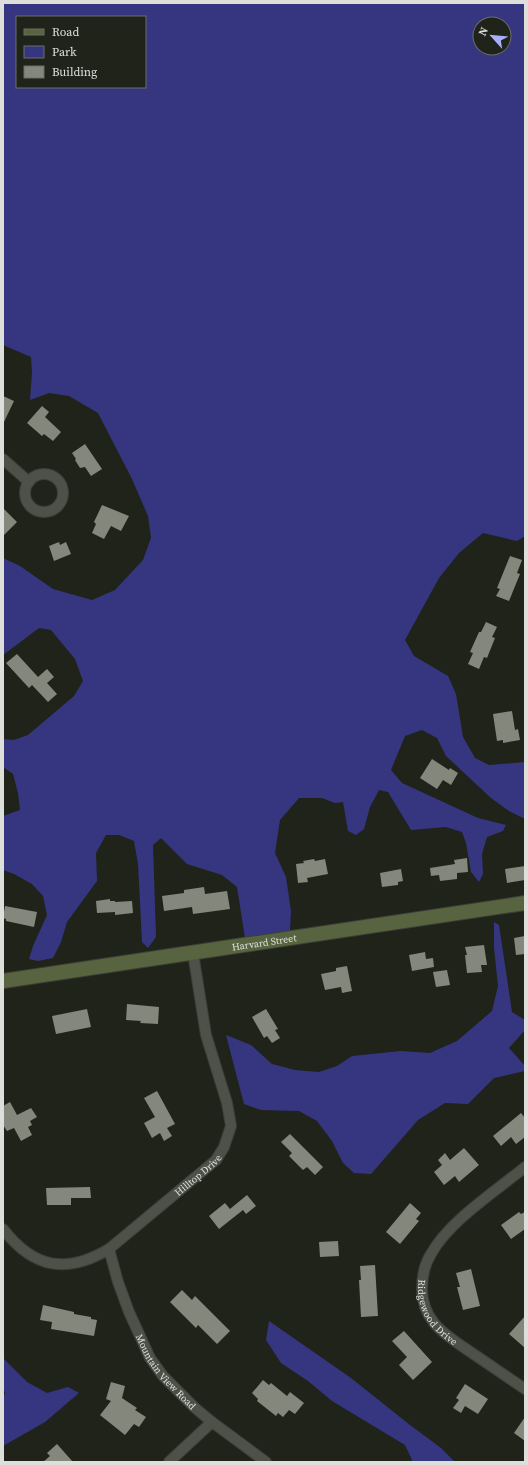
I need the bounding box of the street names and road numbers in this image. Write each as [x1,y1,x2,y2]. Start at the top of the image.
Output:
street label: Harvard Street [231,931,298,953]
street label: Hilltop Drive [172,1152,224,1198]
street label: Ridgewood Drive [415,1279,460,1348]
street label: Mountain View Road [133,1332,199,1412]

